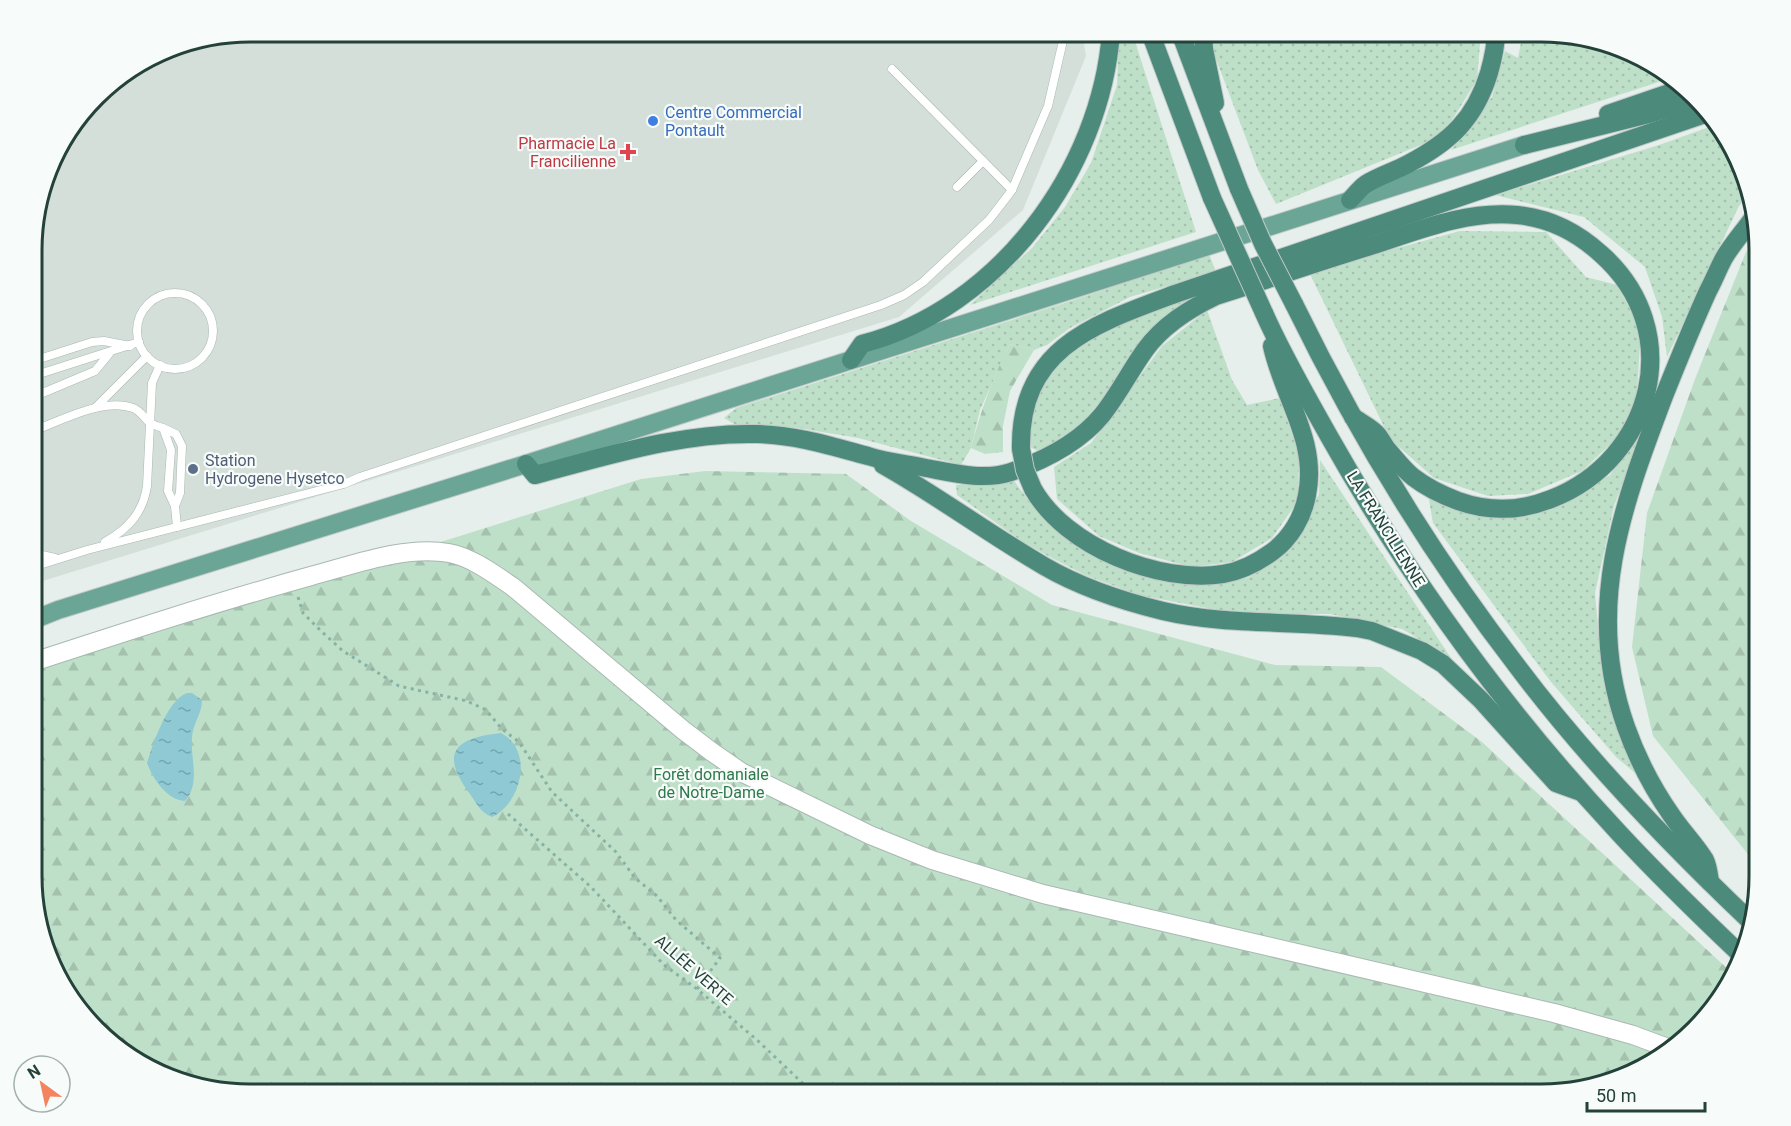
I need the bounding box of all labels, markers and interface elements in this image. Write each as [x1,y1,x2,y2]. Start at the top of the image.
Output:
place label: Centre Commercial Pontault [665,103,802,140]
marker: Centre Commercial Pontault [646,114,660,128]
place label: Pharmacie La Francilienne [518,134,616,171]
marker: Pharmacie La Francilienne [621,145,635,159]
place label: Station Hydrogene Hysetco [205,451,345,488]
marker: Station Hydrogene Hysetco [186,462,200,476]
street label: LA FRANCILIENNE [1343,468,1429,590]
park label: Forêt domaniale de Notre-Dame [653,765,769,802]
street label: ALLÉE VERTE [651,931,737,1009]
north arrow [12,1054,72,1114]
text: N [24,1061,44,1083]
scale bar [1587,1075,1706,1113]
text: 50 m [1596,1085,1636,1106]

